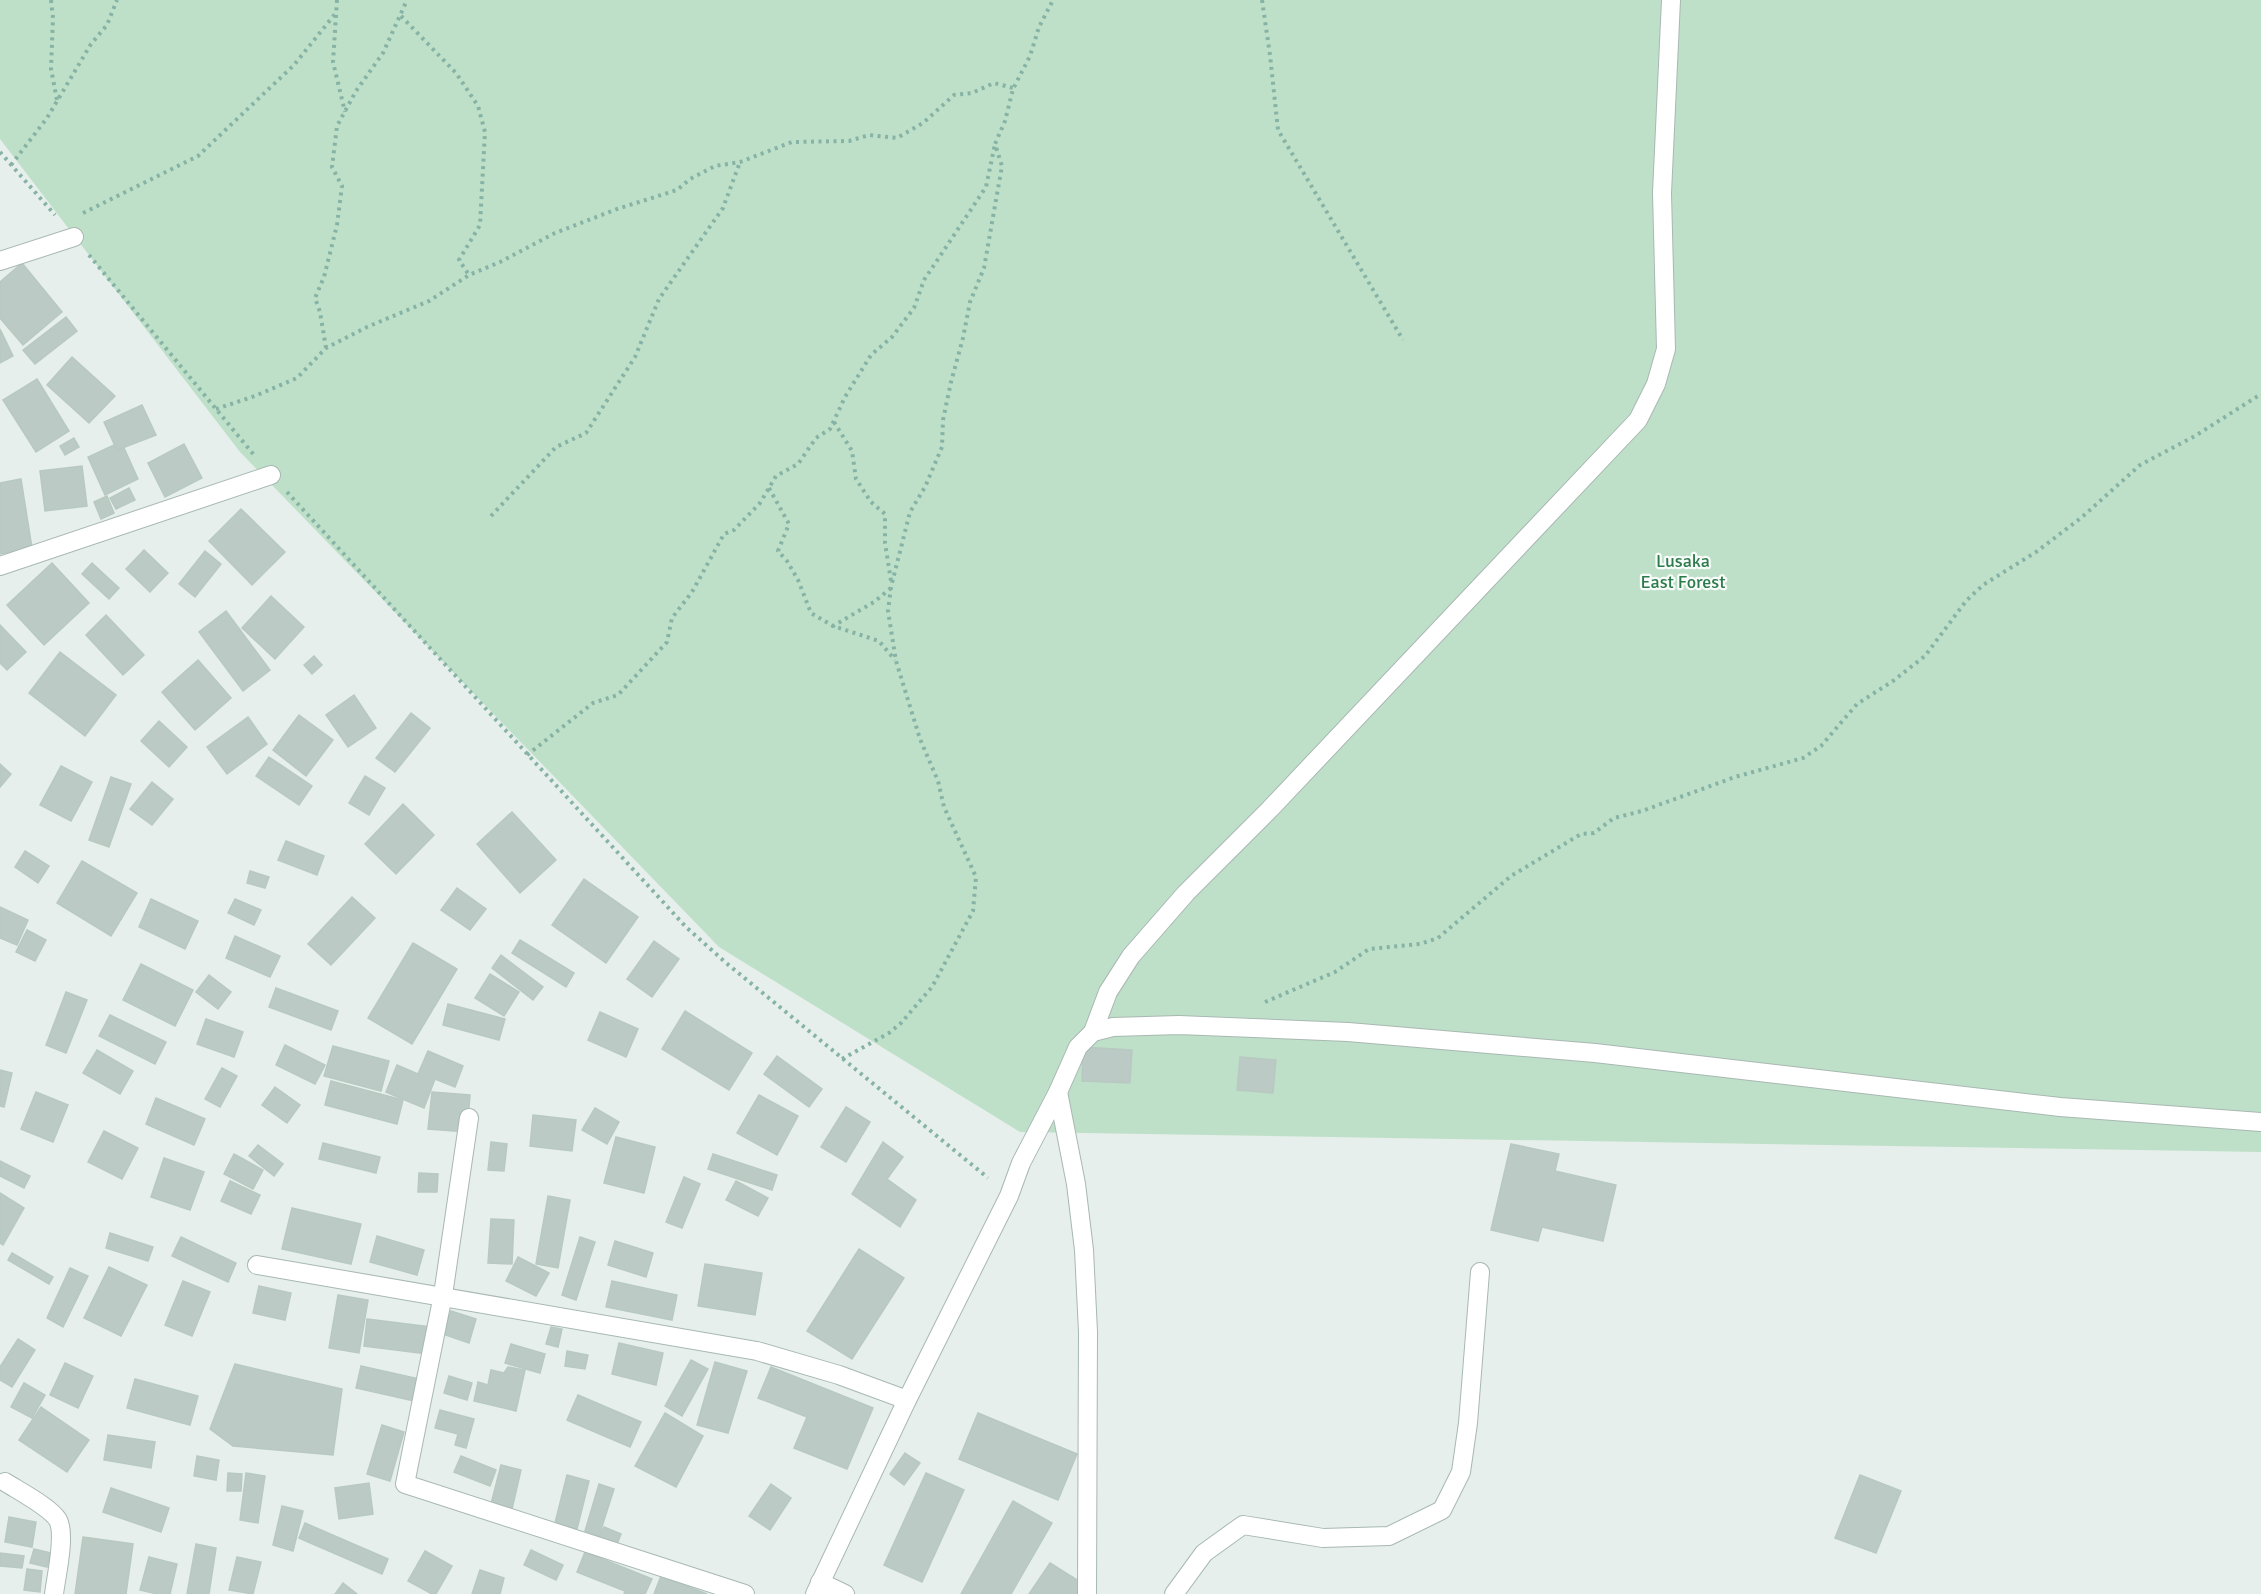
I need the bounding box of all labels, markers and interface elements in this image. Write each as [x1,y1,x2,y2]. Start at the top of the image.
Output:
park label: Lusaka East Forest [1640,550,1726,593]

